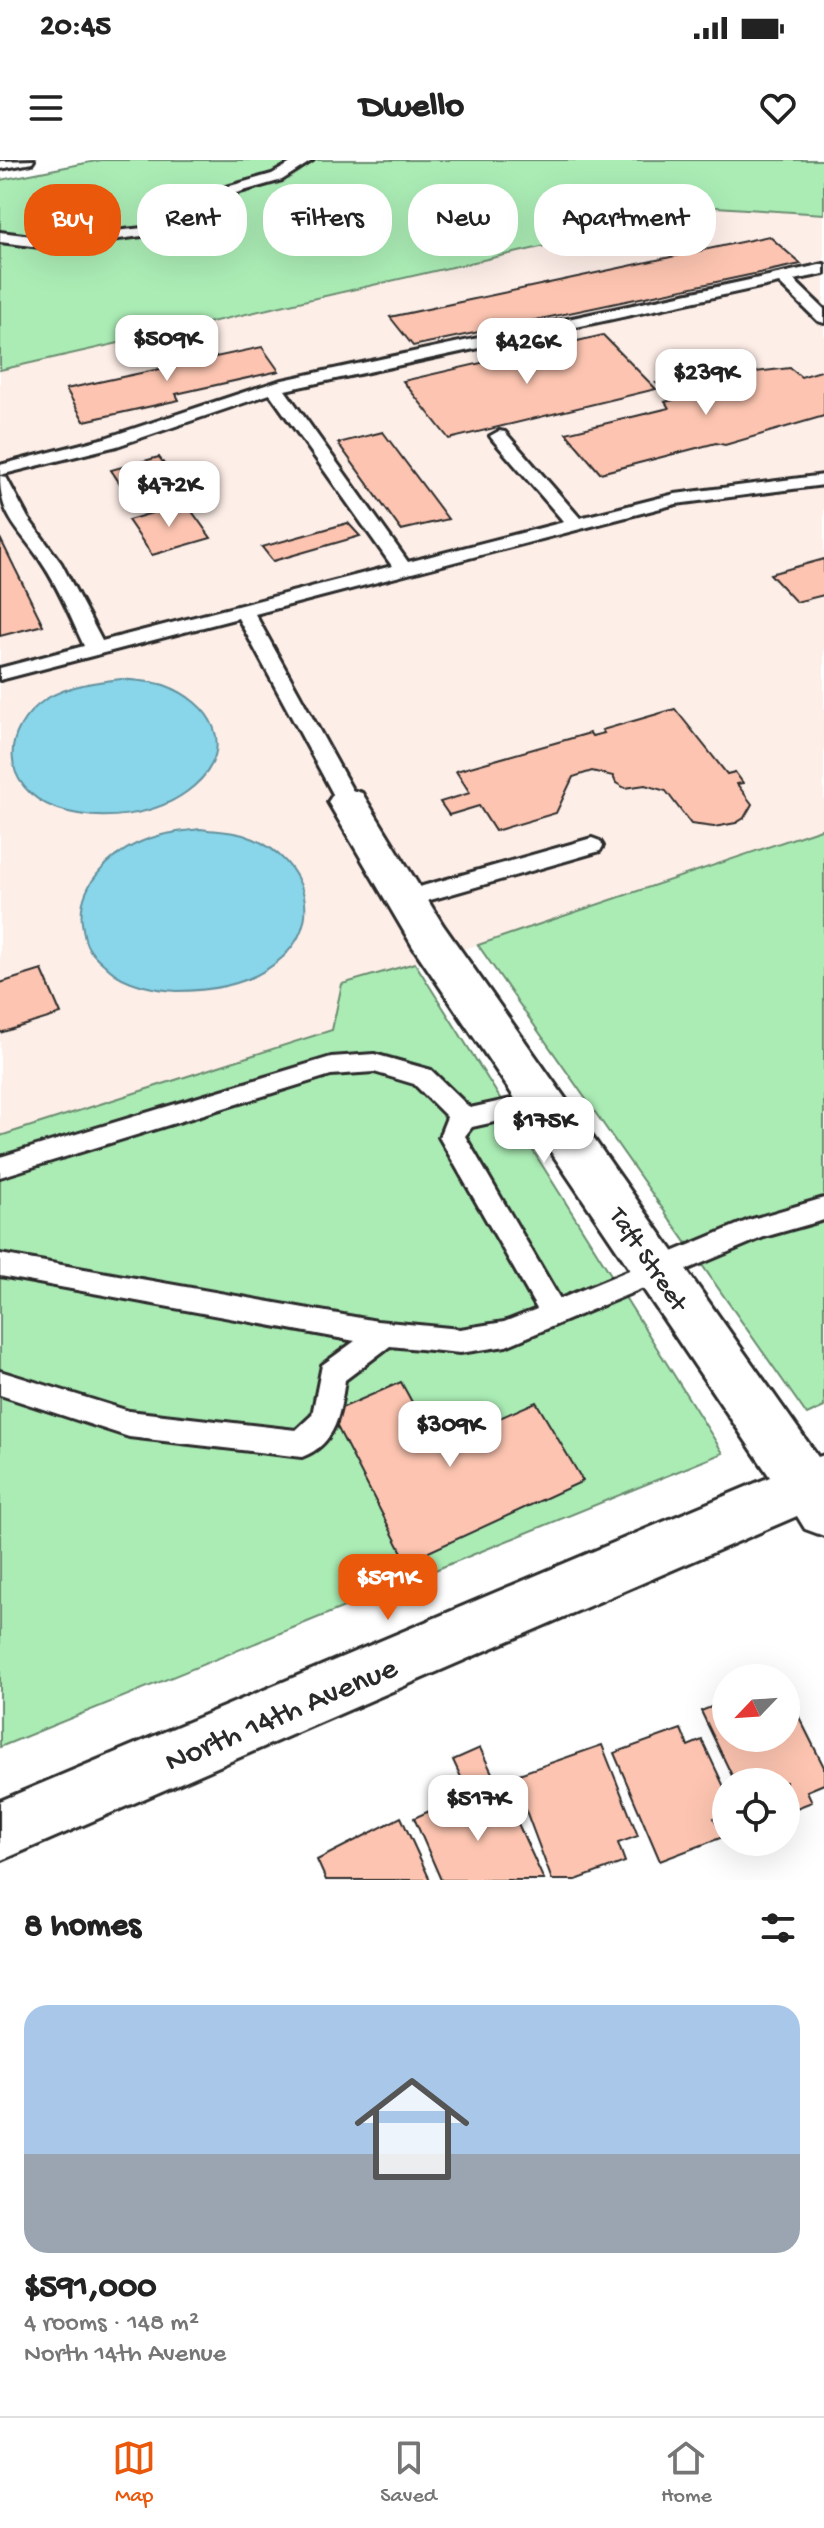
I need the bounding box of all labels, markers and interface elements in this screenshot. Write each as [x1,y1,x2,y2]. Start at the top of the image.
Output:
text: 20:45 [40,11,111,46]
icon: menu [24,86,68,130]
icon: heart [756,86,800,130]
text: Dwello [360,87,464,130]
chip: Buy [24,184,121,256]
chip: Rent [137,184,247,256]
chip: Filters [263,184,392,256]
chip: New [408,184,518,256]
chip: Apartment [534,184,716,256]
pin: $509K [111,315,223,383]
pin: $426K [471,318,583,386]
text: $509K [133,325,201,356]
text: $426K [495,328,559,359]
pin: $239K [650,349,762,417]
text: $239K [673,359,739,390]
pin: $472K [113,461,225,529]
text: $472K [137,471,201,502]
pin: $175K [488,1097,600,1165]
text: $175K [512,1107,576,1138]
street label: Taft Street [599,1201,694,1320]
pin: $309K [394,1401,506,1469]
text: $309K [416,1411,484,1442]
pin: $591K [332,1554,444,1622]
text: $591K [356,1564,420,1595]
street label: North 14th Avenue [160,1650,404,1783]
north arrow [712,1664,800,1752]
map controls [712,1664,800,1856]
button: locate [712,1768,800,1856]
pin: $517K [422,1775,534,1843]
text: $517K [446,1785,510,1816]
icon: filters [756,1906,800,1950]
text: 8 homes [24,1908,141,1948]
icon: home [340,2057,484,2201]
text: $591,000 [24,2269,157,2309]
text: 4 rooms · 148 m² [24,2309,199,2340]
text: North 14th Avenue [24,2340,226,2371]
tab: Map [112,2436,156,2510]
tab: Saved [380,2436,437,2510]
tab: Home [661,2436,712,2510]

